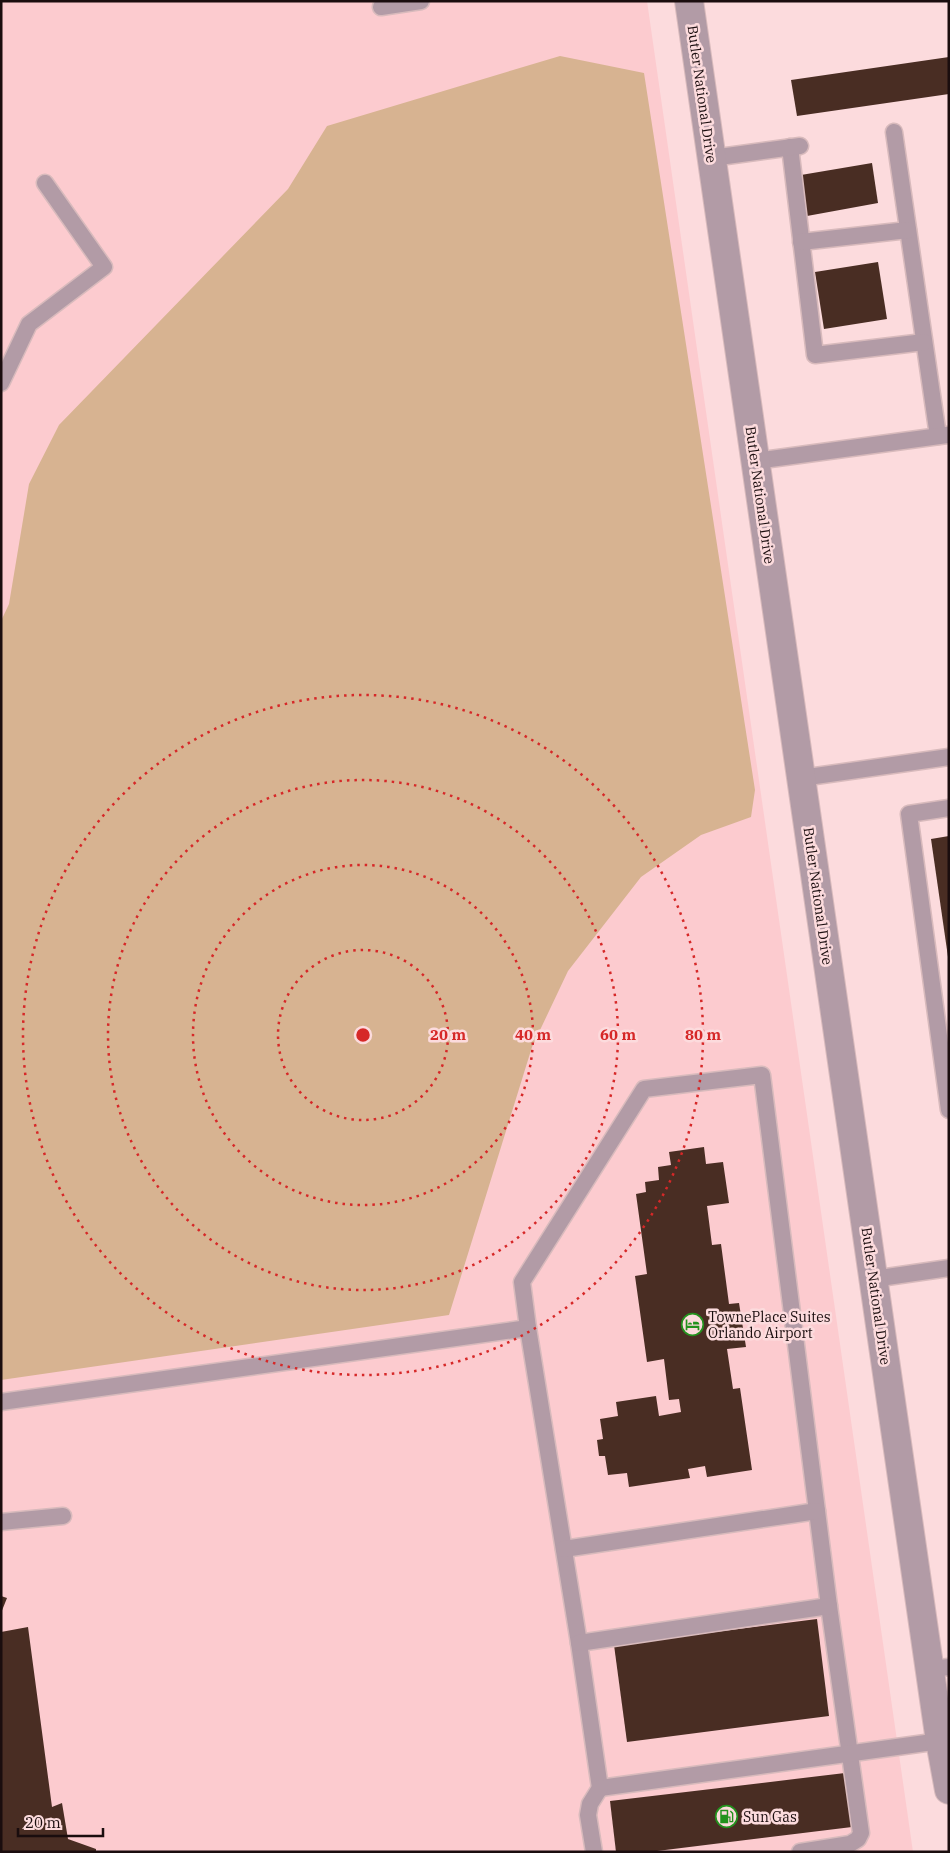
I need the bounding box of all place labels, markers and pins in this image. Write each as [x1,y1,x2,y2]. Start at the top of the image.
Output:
centre of rings [354,1026,372,1044]
place label: TownePlace Suites Orlando Airport [708,1308,831,1342]
hotel icon: TownePlace Suites Orlando Airport [680,1313,704,1337]
fuel station icon: Sun Gas [715,1805,739,1829]
place label: Sun Gas [743,1808,797,1826]

